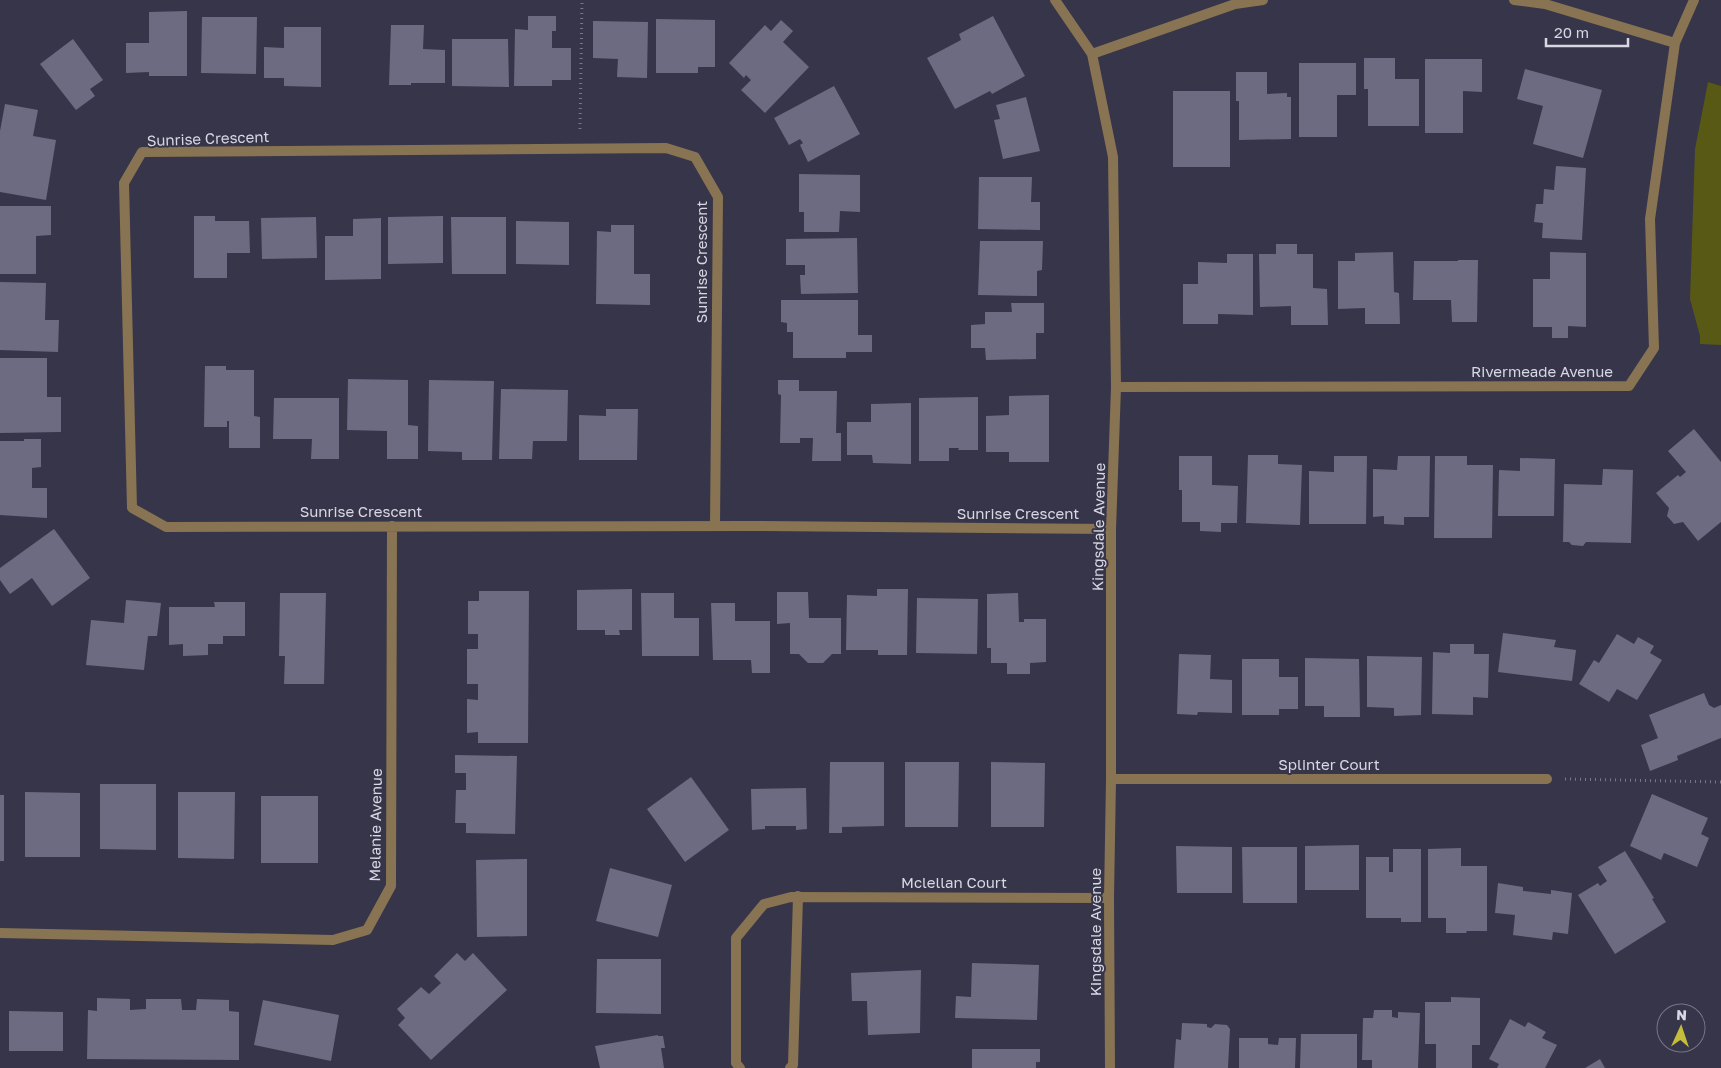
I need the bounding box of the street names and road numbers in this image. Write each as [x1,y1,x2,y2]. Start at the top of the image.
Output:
street label: Sunrise Crescent [146,127,270,149]
street label: Sunrise Crescent [692,201,710,323]
street label: Rivermeade Avenue [1471,362,1613,380]
street label: Kingsdale Avenue [1088,462,1108,591]
street label: Sunrise Crescent [300,502,422,520]
street label: Sunrise Crescent [957,504,1079,522]
street label: Splinter Court [1278,755,1380,773]
street label: Melanie Avenue [365,768,385,882]
street label: Kingsdale Avenue [1086,867,1104,996]
street label: Mclellan Court [901,873,1007,891]

